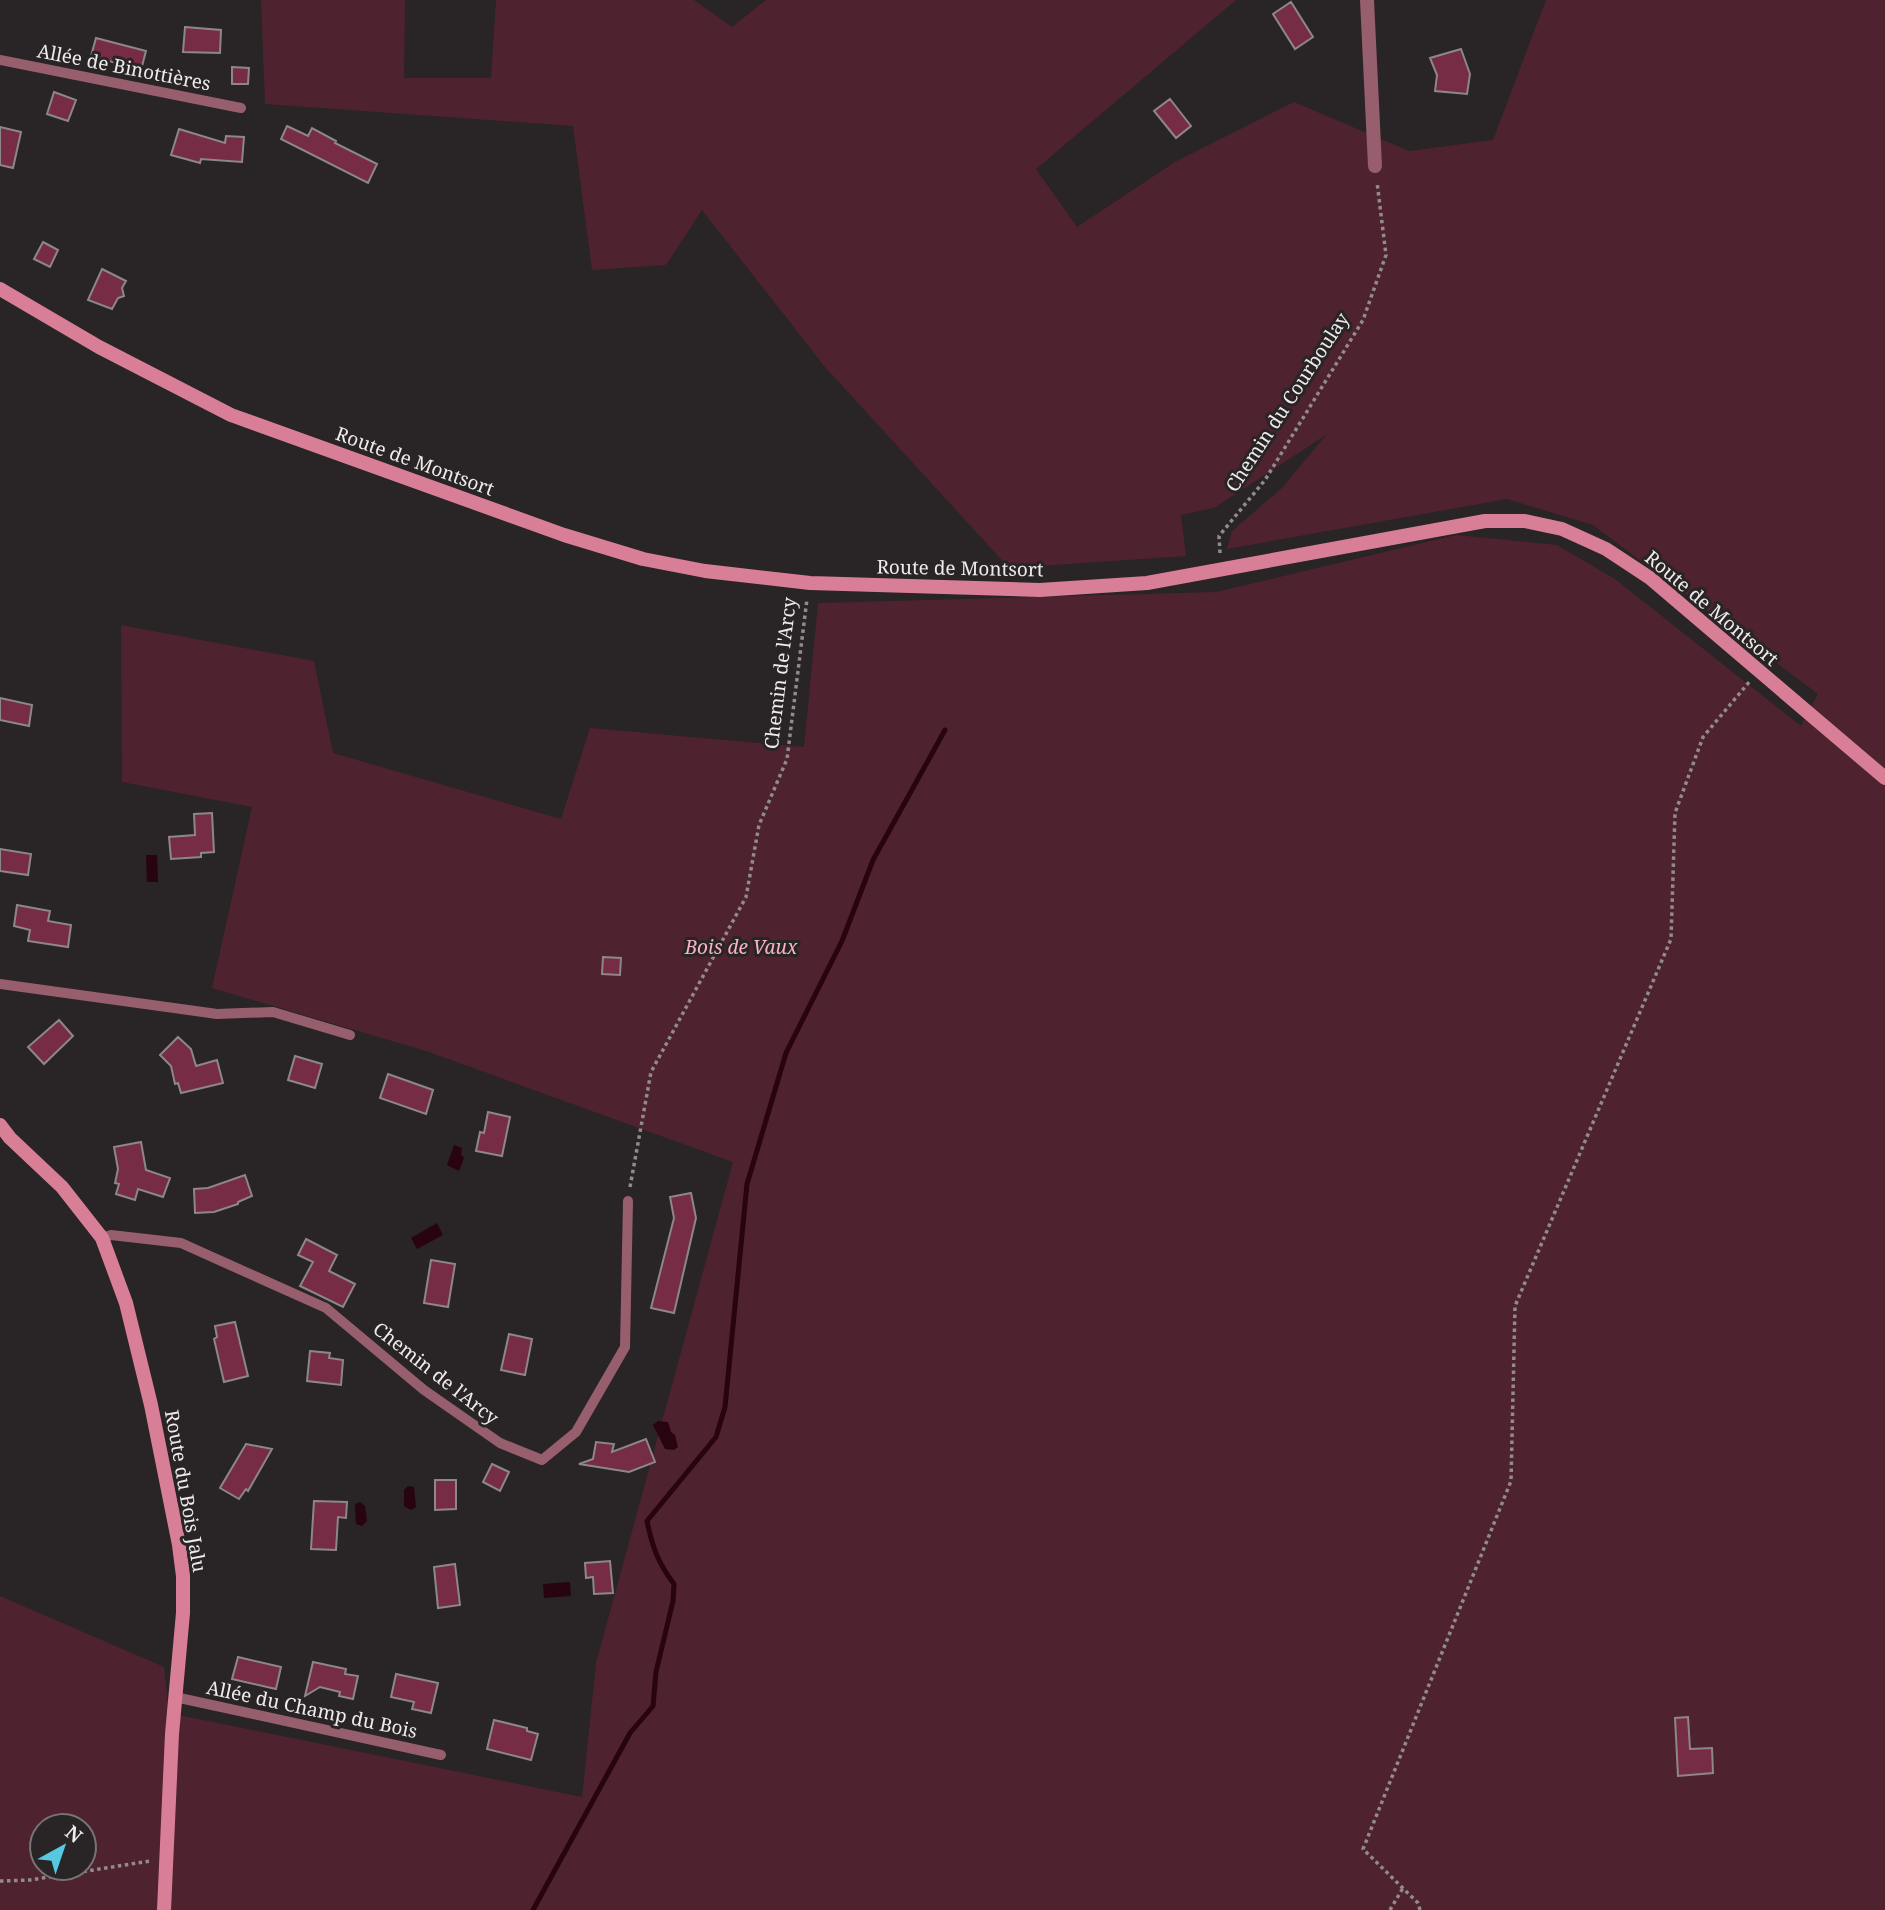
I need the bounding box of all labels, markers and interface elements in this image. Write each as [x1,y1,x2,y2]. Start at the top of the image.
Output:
street label: Allée de Binottières [35,37,213,97]
street label: Chemin du Courboulay [1219,307,1355,497]
street label: Route de Montsort [332,420,498,502]
street label: Route de Montsort [1640,544,1785,672]
street label: Route de Montsort [876,554,1044,582]
street label: Chemin de l'Arcy [758,595,802,750]
park label: Bois de Vaux [684,934,798,960]
street label: Chemin de l'Arcy [368,1316,504,1430]
street label: Route du Bois Jalu [159,1408,213,1574]
street label: Allée du Champ du Bois [204,1674,420,1744]
north arrow [28,1812,98,1882]
text: N [60,1819,88,1849]

